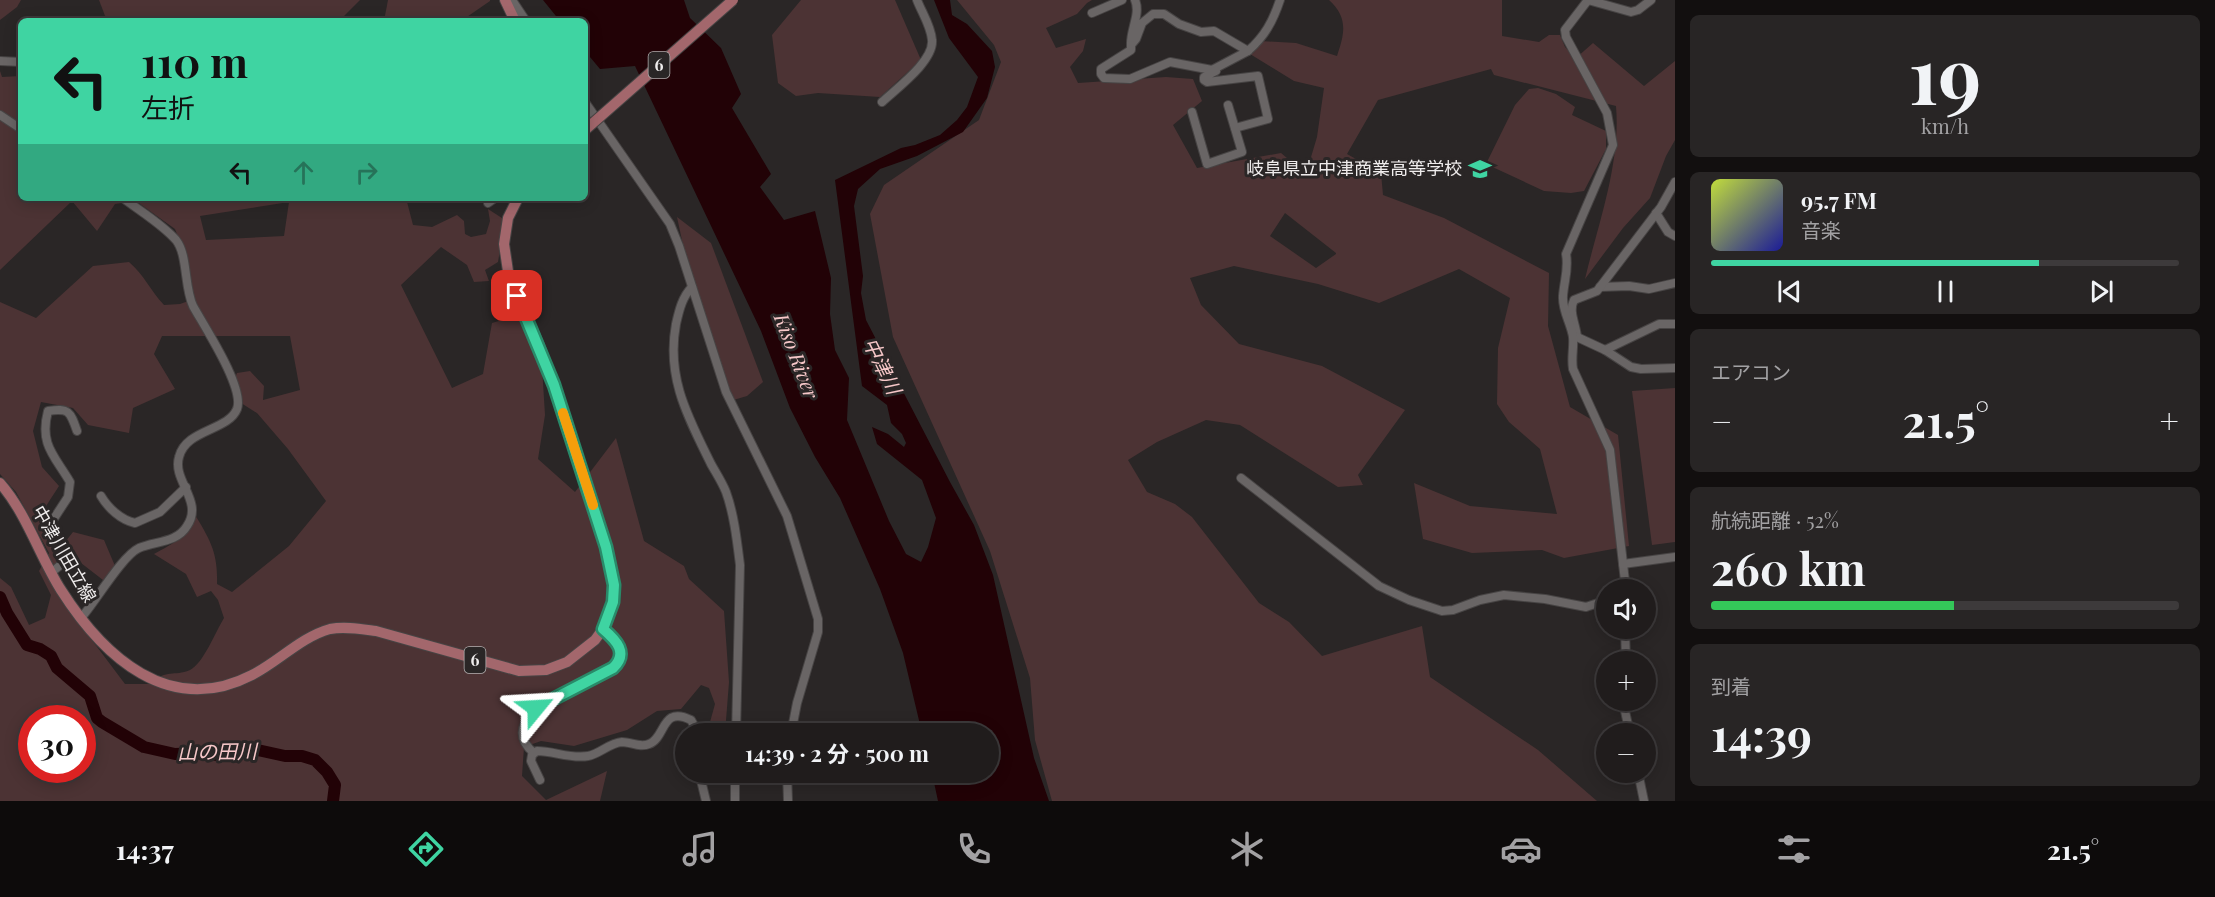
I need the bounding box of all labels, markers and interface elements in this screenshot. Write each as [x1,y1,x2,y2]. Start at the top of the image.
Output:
text: 19 [1908,21,1982,125]
text: 110 m [141,33,248,89]
icon: left [42,42,120,120]
road number: 6 [648,52,670,78]
text: 左折 [141,89,195,125]
text: km/h [1921,112,1969,139]
icon: left [224,156,257,189]
icon: ahead [287,156,320,189]
icon: right [350,156,383,189]
place label: 岐阜県立中津商業高等学校 [1246,156,1462,180]
school or university icon: 岐阜県立中津商業高等学校 [1467,156,1493,182]
text: 95.7 FM [1801,185,1877,215]
text: 音楽 [1801,216,1841,243]
pin [491,270,542,321]
icon: previous [1773,275,1806,308]
icon: pause [1929,275,1962,308]
icon: next [2085,275,2118,308]
icon: arrive [500,279,533,312]
water label: Kiso River [768,308,826,403]
water label: 中津川 [858,332,910,400]
text: エアコン [1711,358,1791,385]
text: 21.5° [1903,389,1989,449]
text: − [1711,398,1732,442]
text: + [2160,398,2179,442]
street label: 中津川田立線 [27,501,102,606]
text: 航続距離 · 52% [1711,506,1839,533]
text: 260 km [1711,537,1866,597]
map controls [1596,579,1656,783]
button: sound [1596,579,1656,639]
road number: 6 [464,647,486,673]
button: + [1596,651,1656,711]
text: 到着 [1711,672,1751,699]
position arrow [504,676,568,740]
text: 14:39 [1711,703,1812,763]
speed limit sign: 30 [18,705,96,783]
button: − [1596,723,1656,783]
water label: 山の田川 [177,736,259,765]
text: 14:39 · 2 分 · 500 m [745,738,929,768]
icon: directions [405,828,447,870]
icon: music [679,828,721,870]
icon: phone [953,828,995,870]
icon: climate [1226,828,1268,870]
icon: car [1500,828,1542,870]
icon: filters [1773,828,1815,870]
text: 14:37 [116,831,174,867]
text: 21.5° [2047,831,2099,867]

